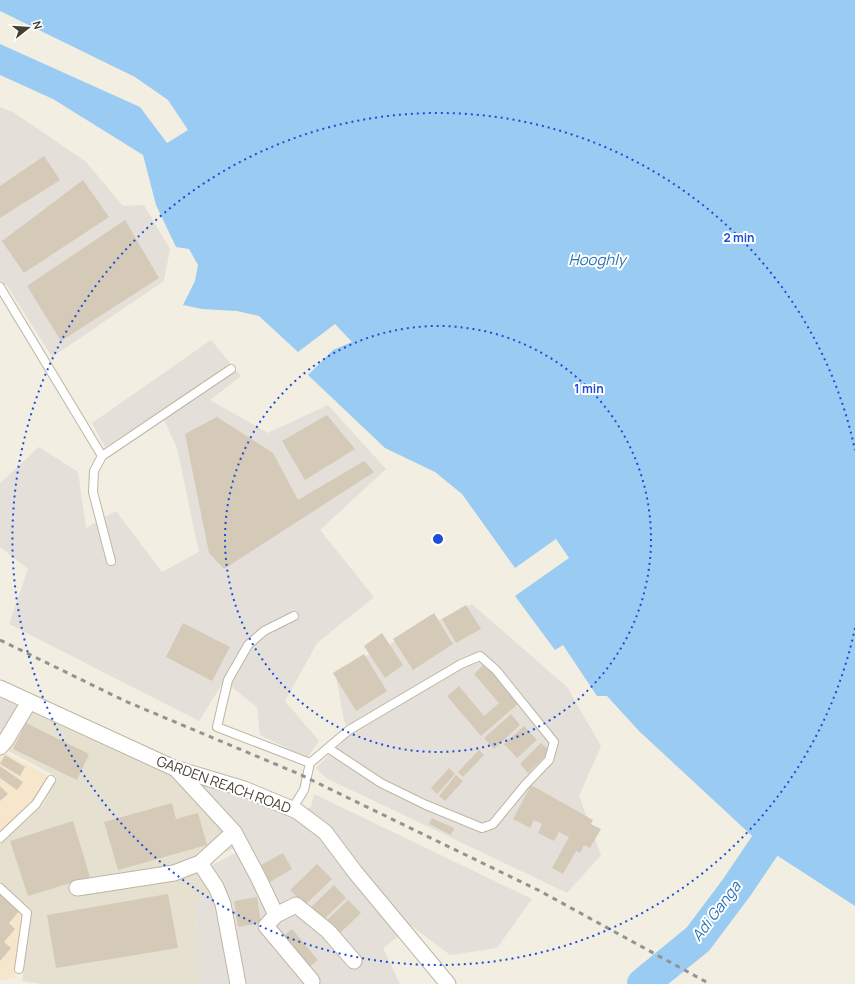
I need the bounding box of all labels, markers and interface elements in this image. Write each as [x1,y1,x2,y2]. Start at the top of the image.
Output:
north arrow [8,8,48,48]
text: N [30,19,46,31]
text: 2 min [723,229,755,246]
water label: Hooghly [568,249,628,270]
text: 1 min [574,380,604,397]
centre of rings [431,532,445,546]
street label: GARDEN REACH ROAD [154,751,294,817]
water label: Adi Ganga [687,876,746,945]

